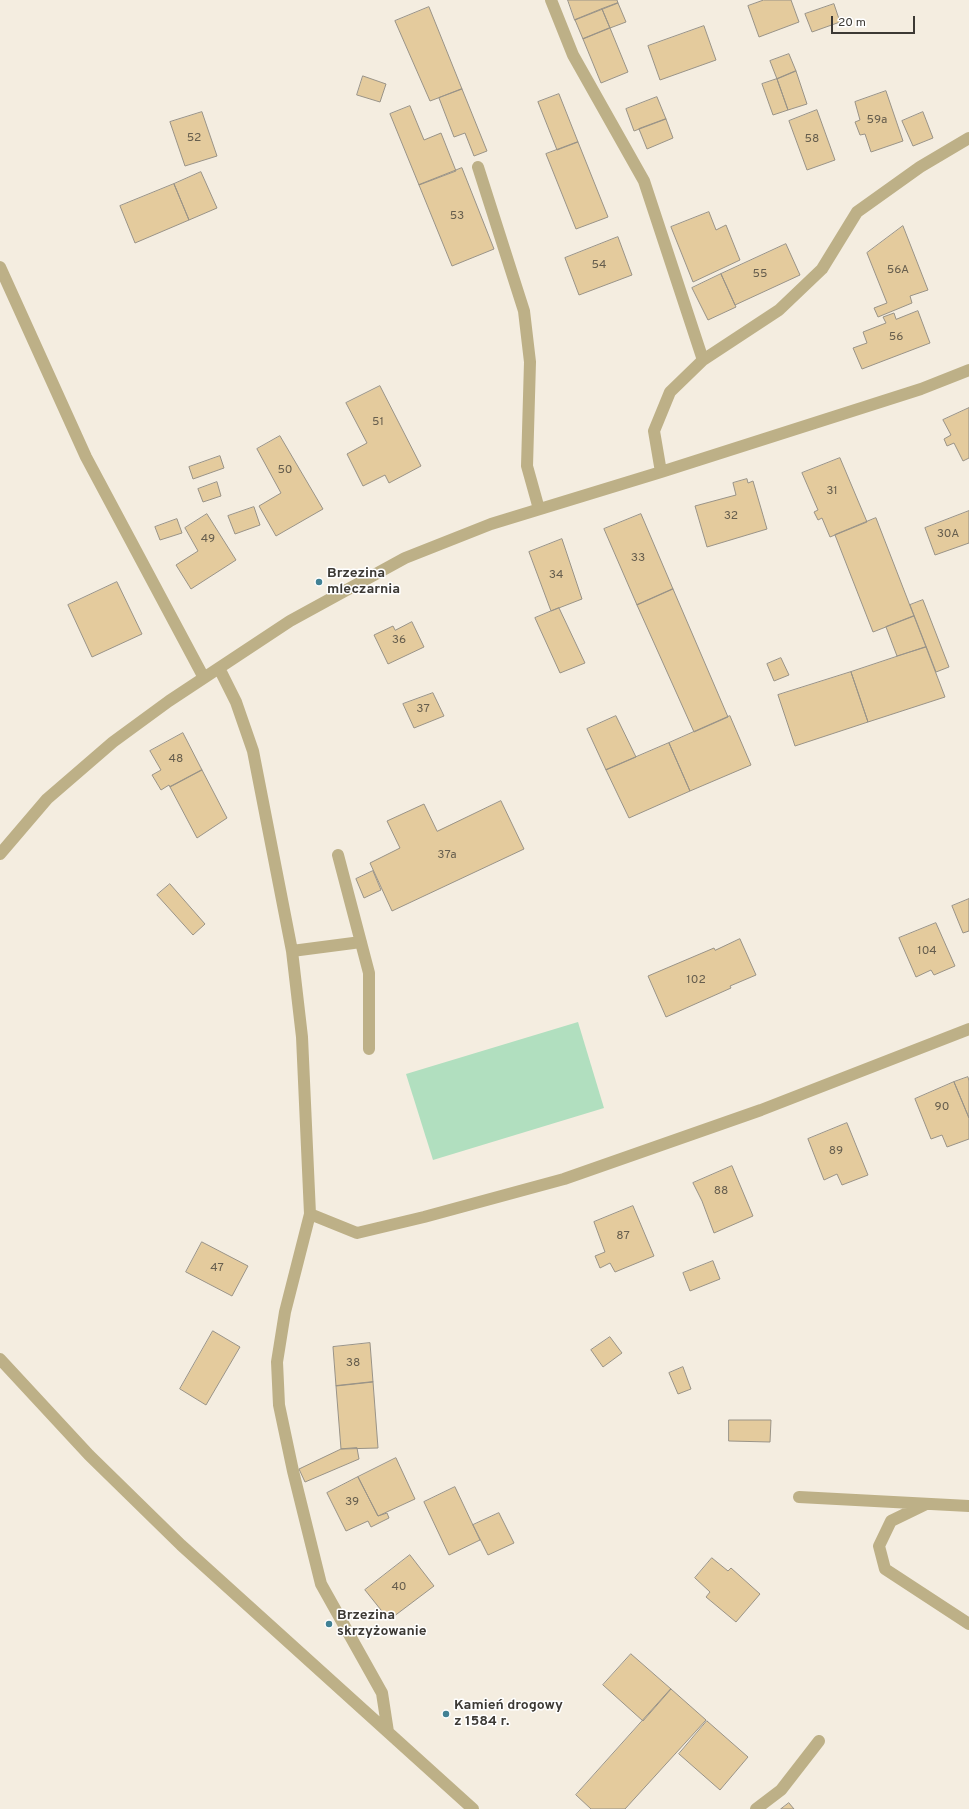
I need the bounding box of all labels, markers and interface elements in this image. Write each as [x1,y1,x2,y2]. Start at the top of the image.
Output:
scale bar [833,8,917,34]
text: 20 m [838,15,866,31]
house number: 59a [867,114,887,128]
house number: 52 [187,132,201,146]
house number: 58 [805,133,819,147]
house number: 53 [450,210,464,224]
house number: 54 [591,259,607,273]
house number: 56A [887,264,909,278]
house number: 55 [753,268,767,282]
house number: 56 [889,331,903,345]
house number: 51 [372,416,384,430]
house number: 50 [277,464,293,478]
house number: 31 [826,485,838,499]
house number: 32 [724,510,738,524]
house number: 30A [937,528,959,542]
house number: 49 [201,533,215,547]
house number: 33 [631,552,645,566]
place label: Brzezina mleczarnia [327,566,400,598]
house number: 34 [549,569,563,583]
marker: Brzezina mleczarnia [314,577,324,587]
house number: 36 [392,634,406,648]
house number: 37 [416,703,430,717]
house number: 48 [169,753,183,767]
house number: 37a [437,849,457,863]
house number: 104 [917,945,937,959]
house number: 102 [686,974,706,988]
house number: 90 [935,1101,949,1115]
house number: 89 [829,1145,843,1159]
house number: 88 [714,1185,728,1199]
house number: 87 [616,1230,630,1244]
house number: 47 [210,1262,224,1276]
house number: 38 [346,1357,360,1371]
house number: 39 [345,1496,359,1510]
house number: 40 [391,1581,407,1595]
place label: Brzezina skrzyżowanie [337,1608,427,1640]
marker: Brzezina skrzyżowanie [324,1619,334,1629]
place label: Kamień drogowy z 1584 r. [454,1698,563,1730]
marker: Kamień drogowy z 1584 r. [441,1709,451,1719]

